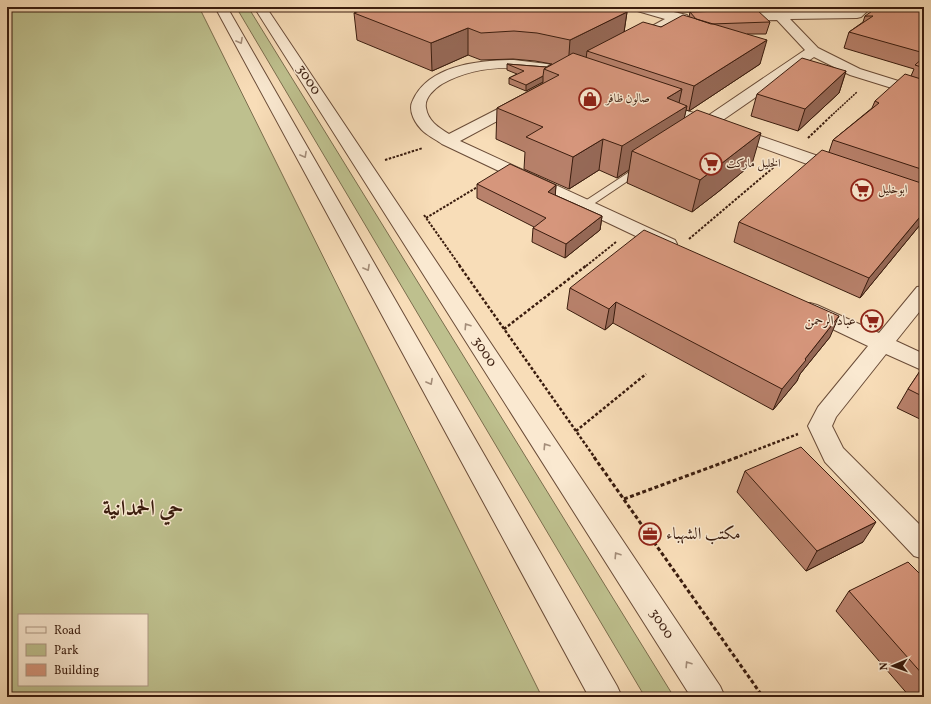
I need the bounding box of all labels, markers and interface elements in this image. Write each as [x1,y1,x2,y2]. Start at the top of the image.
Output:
one-way arrow [236,37,243,44]
street label: 3000 [291,61,325,99]
shop icon: صالون ظافر [577,86,603,112]
place label: صالون ظافر [604,91,650,107]
one-way arrow [299,150,306,158]
supermarket icon: الخليل ماركت [698,151,724,177]
place label: الخليل ماركت [726,156,781,172]
supermarket icon: ابوخليل [849,177,875,203]
place label: ابوخليل [878,182,908,198]
one-way arrow [363,264,370,271]
supermarket icon: عباد الرحمن [859,308,885,334]
place label: عباد الرحمن [805,312,856,331]
one-way arrow [464,323,472,330]
street label: 3000 [467,333,501,371]
one-way arrow [426,378,433,385]
one-way arrow [544,444,551,451]
district label: حي الحمدانية [103,494,183,526]
office icon: مكتب الشهباء [637,521,663,547]
place label: مكتب الشهباء [666,523,741,546]
one-way arrow [614,552,622,559]
street label: 3000 [644,605,678,643]
legend [18,614,148,686]
text: Road [54,623,81,639]
text: Park [54,643,79,659]
north arrow [873,646,913,686]
one-way arrow [685,661,692,668]
text: N [877,662,892,671]
text: Building [54,663,99,679]

